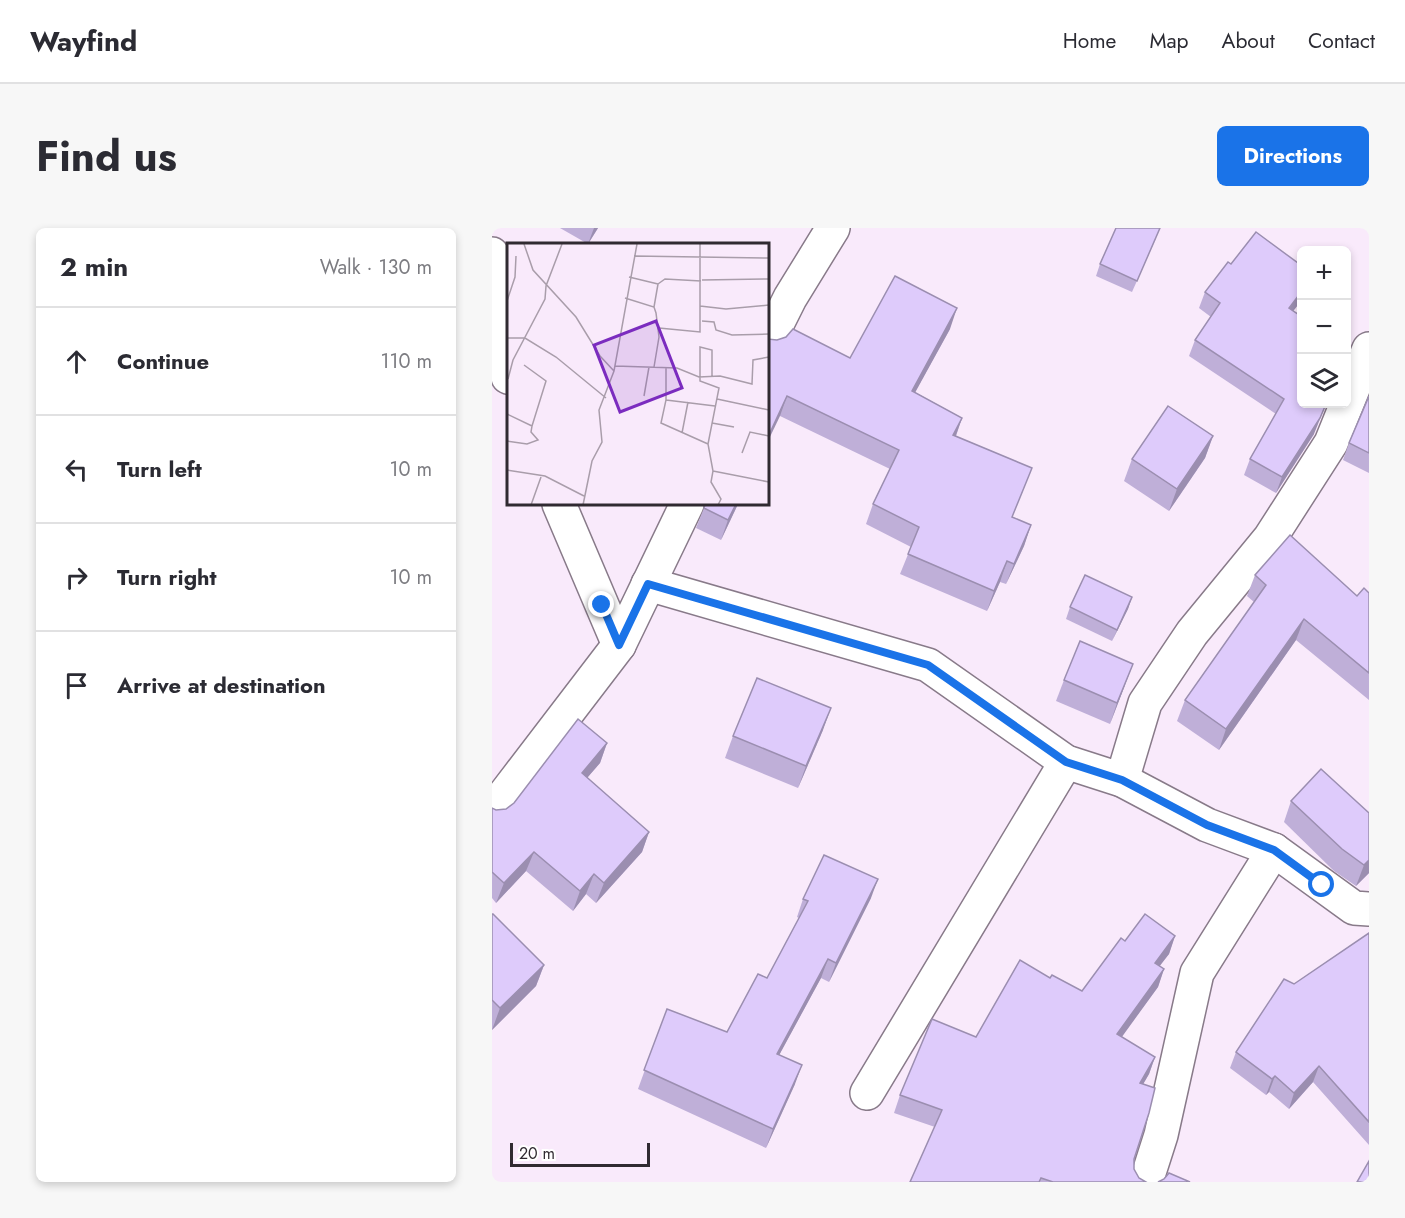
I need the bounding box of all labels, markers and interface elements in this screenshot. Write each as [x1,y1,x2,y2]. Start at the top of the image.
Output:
text: Wayfind [30,21,137,62]
text: Home [1063,26,1116,56]
text: Map [1149,26,1189,56]
text: About [1222,26,1275,56]
text: Contact [1308,26,1375,56]
text: Find us [36,126,177,187]
button: Directions [1217,126,1369,186]
inset map [507,243,770,506]
map controls [1297,246,1351,408]
button: + [1297,246,1351,300]
text: 2 min [60,248,128,286]
text: Walk · 130 m [320,253,432,282]
button: − [1297,300,1351,354]
icon: ahead [60,345,93,378]
text: Continue [117,345,209,377]
text: 110 m [380,347,432,376]
button: layers [1297,354,1351,408]
icon: left [60,453,93,486]
text: Turn left [117,453,202,485]
text: 10 m [389,455,432,484]
icon: right [60,561,93,594]
text: Turn right [117,561,217,593]
text: 10 m [389,563,432,592]
route end [588,591,614,617]
icon: arrive [60,669,93,702]
text: Arrive at destination [117,669,326,701]
route start [1308,871,1334,897]
scale bar [510,1140,650,1168]
text: 20 m [519,1142,555,1165]

